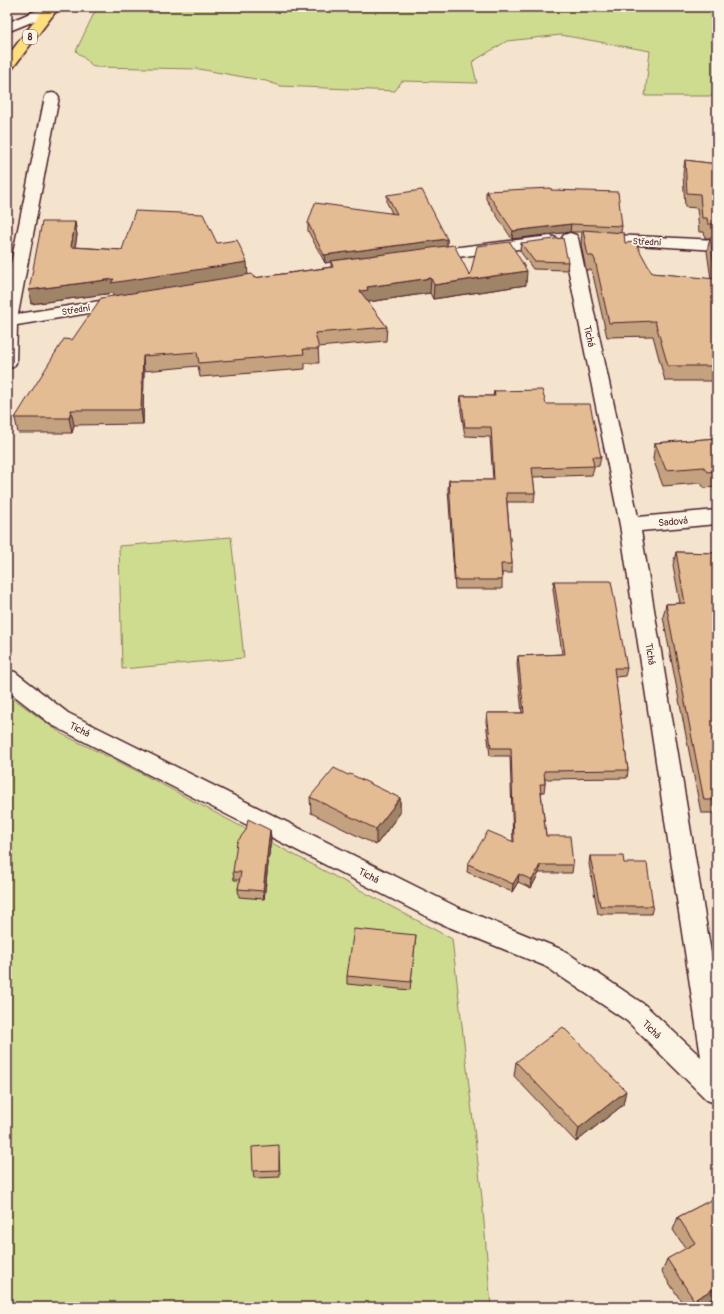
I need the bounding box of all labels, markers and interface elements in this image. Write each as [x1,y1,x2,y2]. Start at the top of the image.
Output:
road number: 8 [23,30,37,44]
street label: Střední [632,236,662,249]
street label: Střední [61,303,92,318]
street label: Tichá [581,324,597,348]
street label: Sadová [658,515,689,529]
street label: Tichá [642,642,658,666]
street label: Tichá [67,720,92,740]
street label: Tichá [356,866,381,886]
street label: Tichá [639,1018,664,1042]

